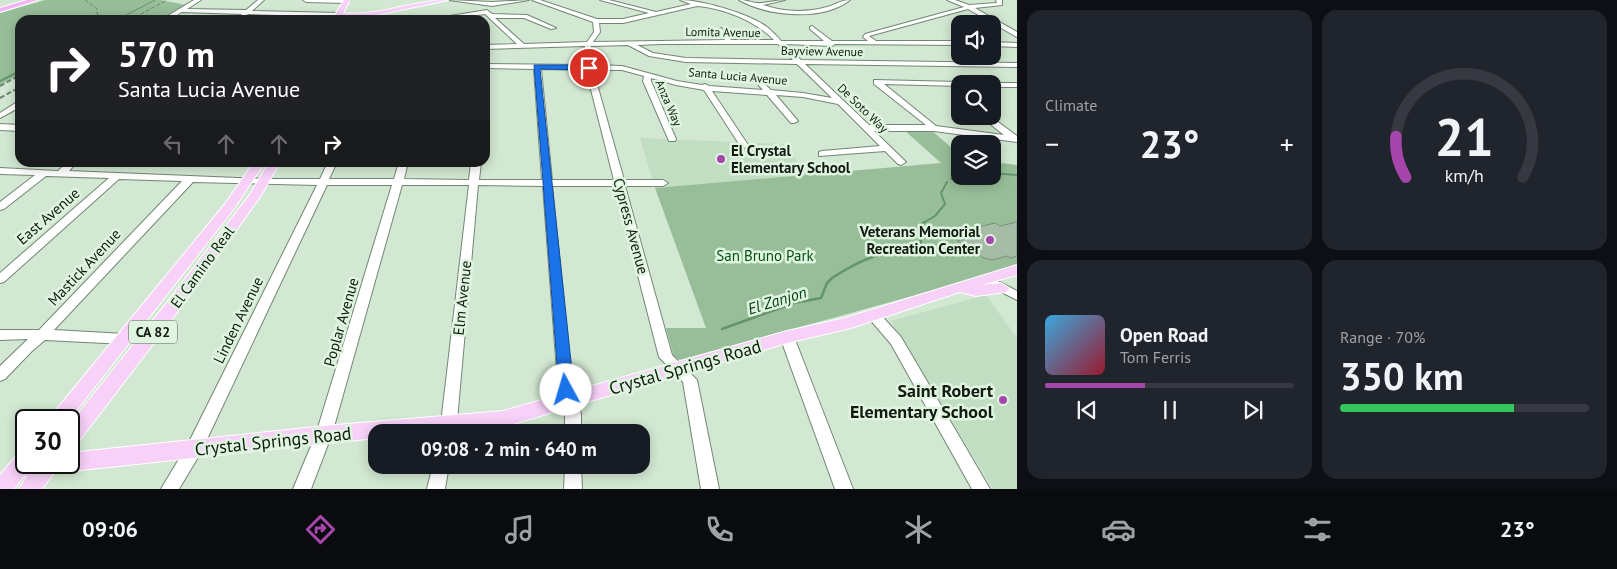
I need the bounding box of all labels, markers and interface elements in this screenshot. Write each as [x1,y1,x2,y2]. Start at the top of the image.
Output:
map controls [951,15,1001,185]
button: sound [951,15,1001,65]
street label: Lomita Avenue [685,24,761,40]
text: 570 m [118,31,215,77]
icon: right [35,35,100,100]
street label: Bayview Avenue [781,43,863,59]
pin [568,47,610,89]
icon: arrive [575,54,603,82]
street label: Santa Lucia Avenue [688,64,788,88]
text: Santa Lucia Avenue [118,75,300,103]
button: search [951,75,1001,125]
street label: Anza Way [653,78,686,129]
street label: De Soto Way [835,80,892,136]
text: Climate [1045,95,1097,115]
text: 21 [1435,103,1494,170]
text: 23° [1140,119,1199,168]
text: − [1045,125,1059,162]
text: + [1280,125,1294,162]
icon: left [159,130,187,158]
icon: ahead [212,130,240,158]
icon: ahead [265,130,293,158]
icon: right [318,130,346,158]
button: layers [951,135,1001,185]
place label: El Crystal Elementary School [731,141,851,177]
marker: El Crystal Elementary School [715,153,727,165]
text: km/h [1445,164,1484,187]
street label: Cypress Avenue [609,176,653,276]
street label: East Avenue [13,183,83,249]
street label: El Camino Real [166,222,238,312]
place label: Veterans Memorial Recreation Center [859,222,981,258]
street label: Mastick Avenue [43,224,125,310]
marker: Veterans Memorial Recreation Center [984,234,996,246]
park label: San Bruno Park [716,246,815,265]
street label: Elm Avenue [449,260,475,336]
street label: Linden Avenue [209,273,267,367]
street label: Poplar Avenue [319,276,363,368]
water label: El Zanjon [745,282,809,318]
road number: CA 82 [129,321,177,344]
text: Open Road [1120,323,1208,347]
text: Range · 70% [1340,327,1425,347]
street label: Crystal Springs Road [606,334,764,400]
text: Tom Ferris [1120,347,1191,367]
text: 350 km [1340,351,1464,400]
position arrow [539,363,591,415]
place label: Saint Robert Elementary School [850,379,994,423]
marker: Saint Robert Elementary School [997,394,1009,406]
icon: previous [1073,396,1101,424]
icon: pause [1156,396,1184,424]
icon: next [1239,396,1267,424]
speed limit sign: 30 [15,409,80,474]
street label: Crystal Springs Road [194,421,352,461]
text: 09:08 · 2 min · 640 m [421,437,597,461]
icon: directions [303,512,338,547]
icon: music [502,512,537,547]
icon: phone [702,512,737,547]
icon: climate [901,512,936,547]
icon: car [1101,512,1136,547]
icon: filters [1300,512,1335,547]
text: 09:06 [82,515,138,543]
text: 23° [1500,515,1535,543]

